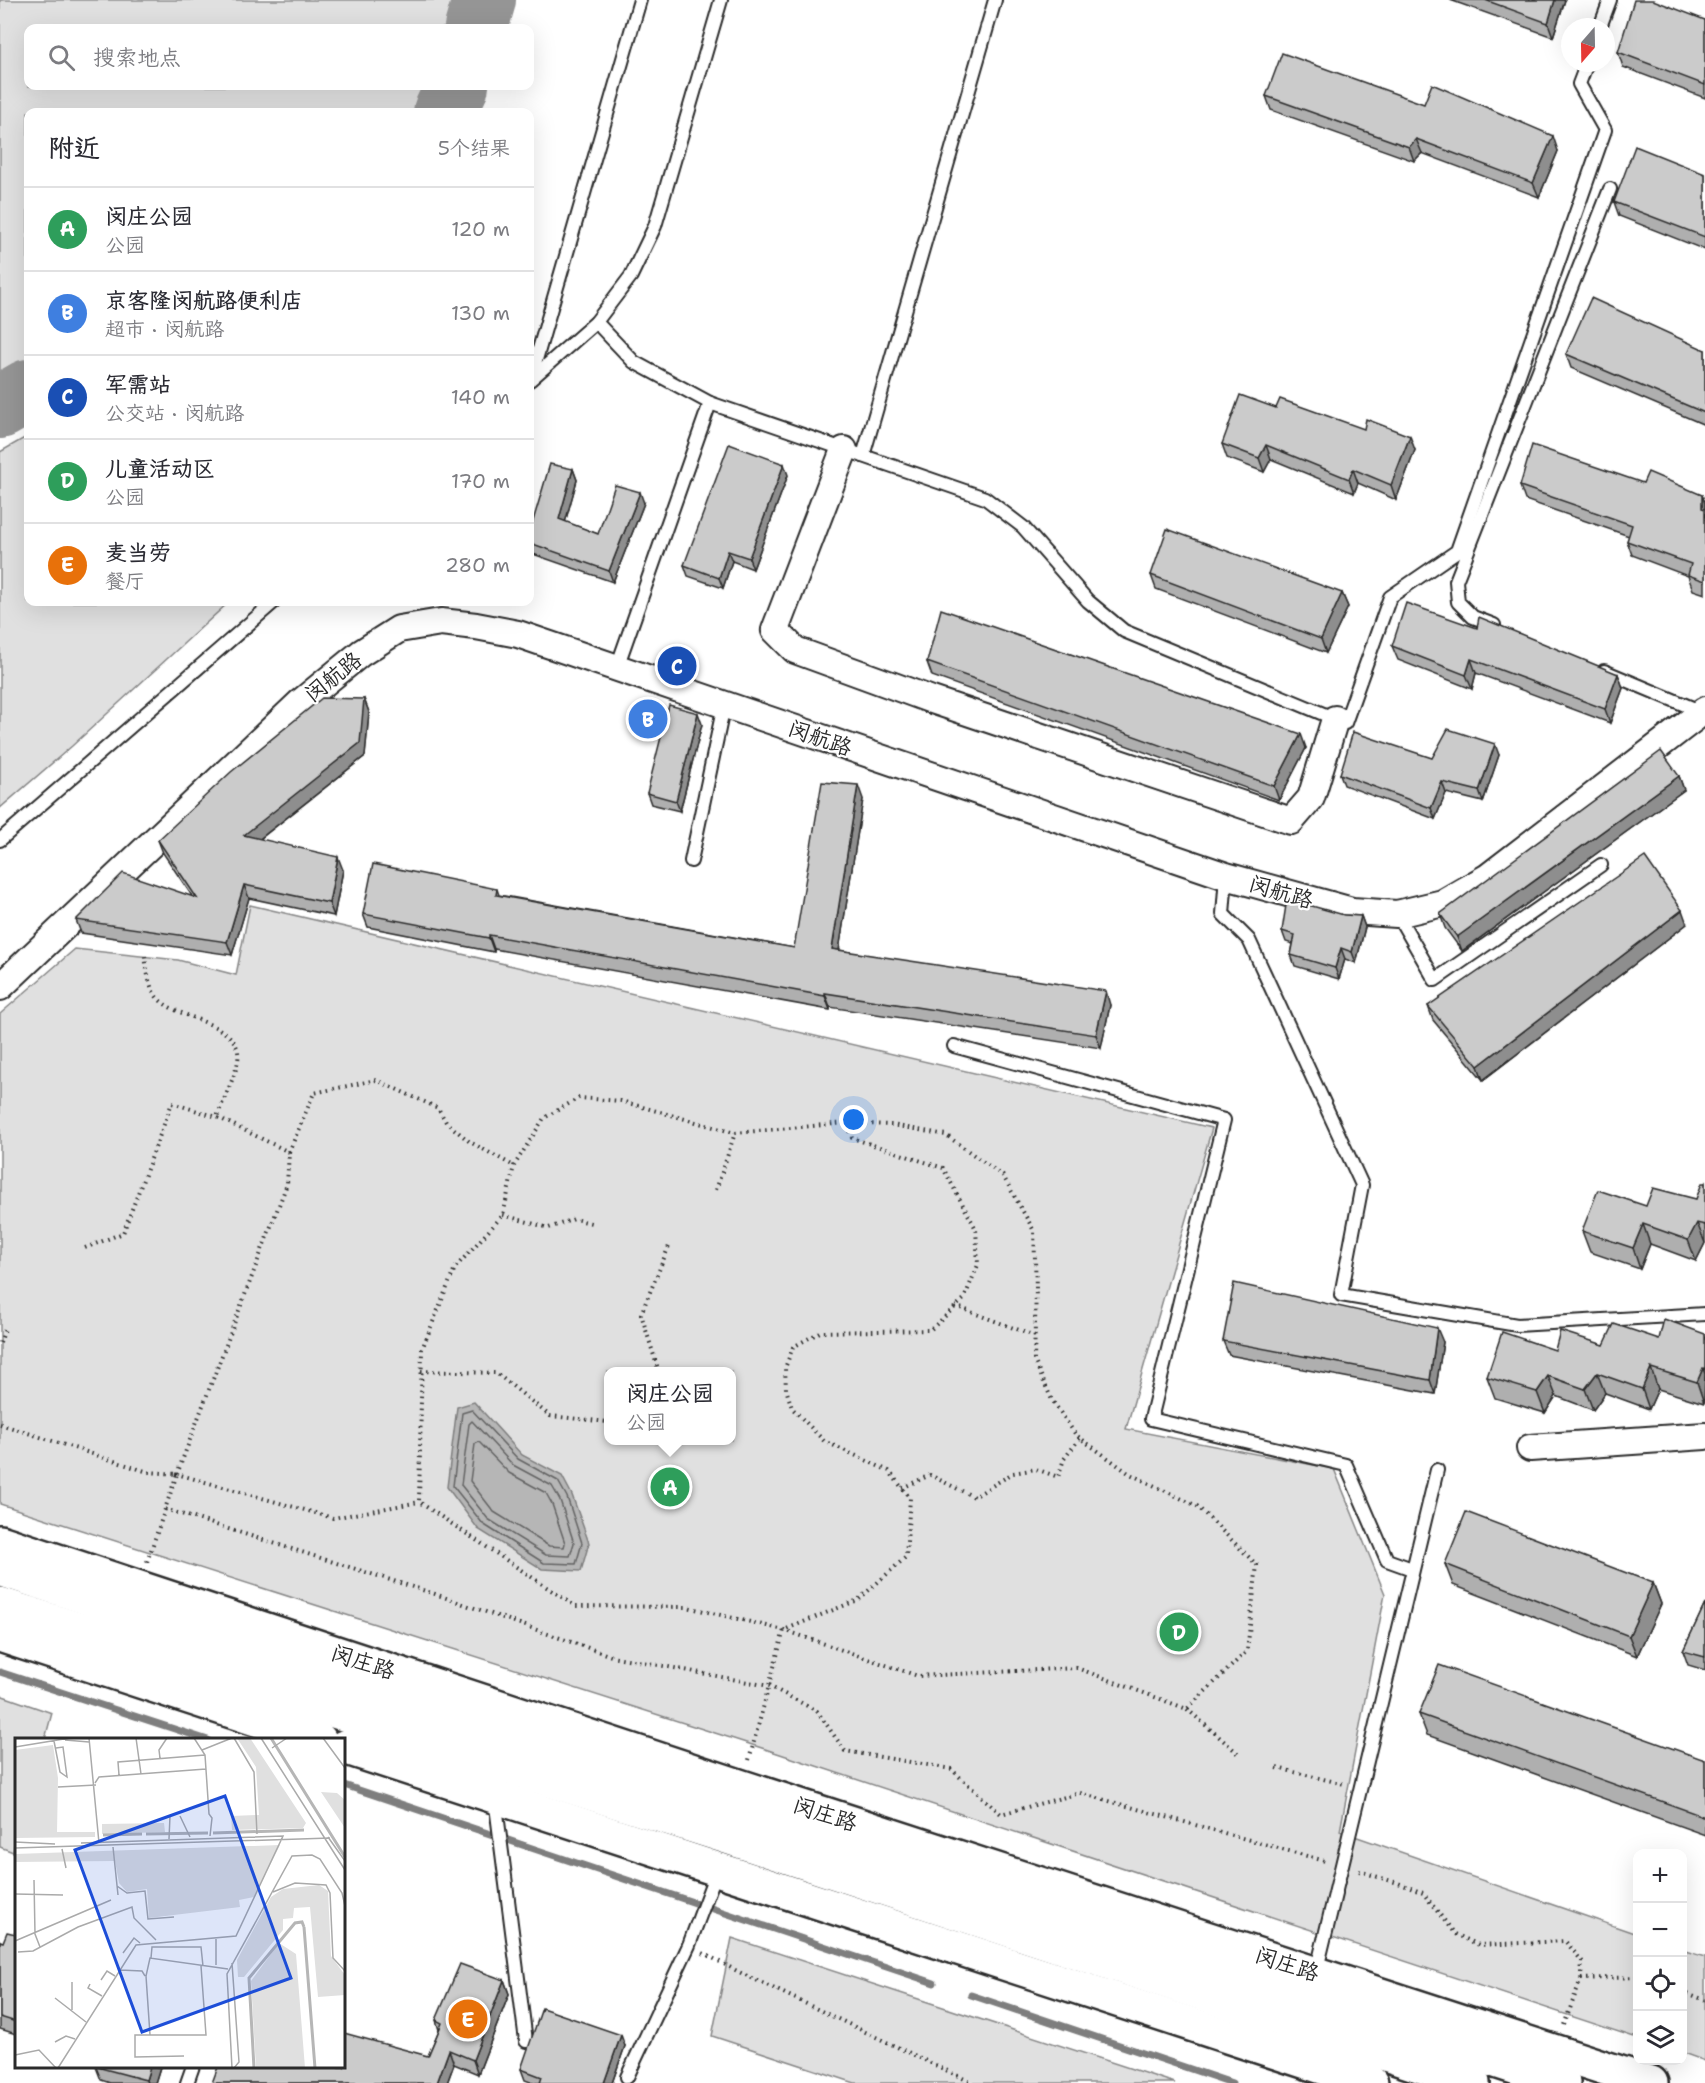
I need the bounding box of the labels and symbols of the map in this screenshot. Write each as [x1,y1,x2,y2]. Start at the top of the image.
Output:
north arrow [1561,18,1615,72]
pin: C [658,644,696,688]
street label: 闵航路 [298,645,368,709]
pin: B [628,696,668,742]
street label: 闵航路 [784,714,856,762]
street label: 闵航路 [1245,869,1317,915]
your location [839,1105,868,1134]
pin: A [650,1464,690,1510]
pin: D [1160,1610,1198,1654]
street label: 闵庄路 [327,1638,399,1686]
inset map [15,1738,345,2068]
street label: 闵庄路 [789,1790,861,1838]
street label: 闵庄路 [1251,1940,1323,1988]
pin: E [448,1996,488,2042]

